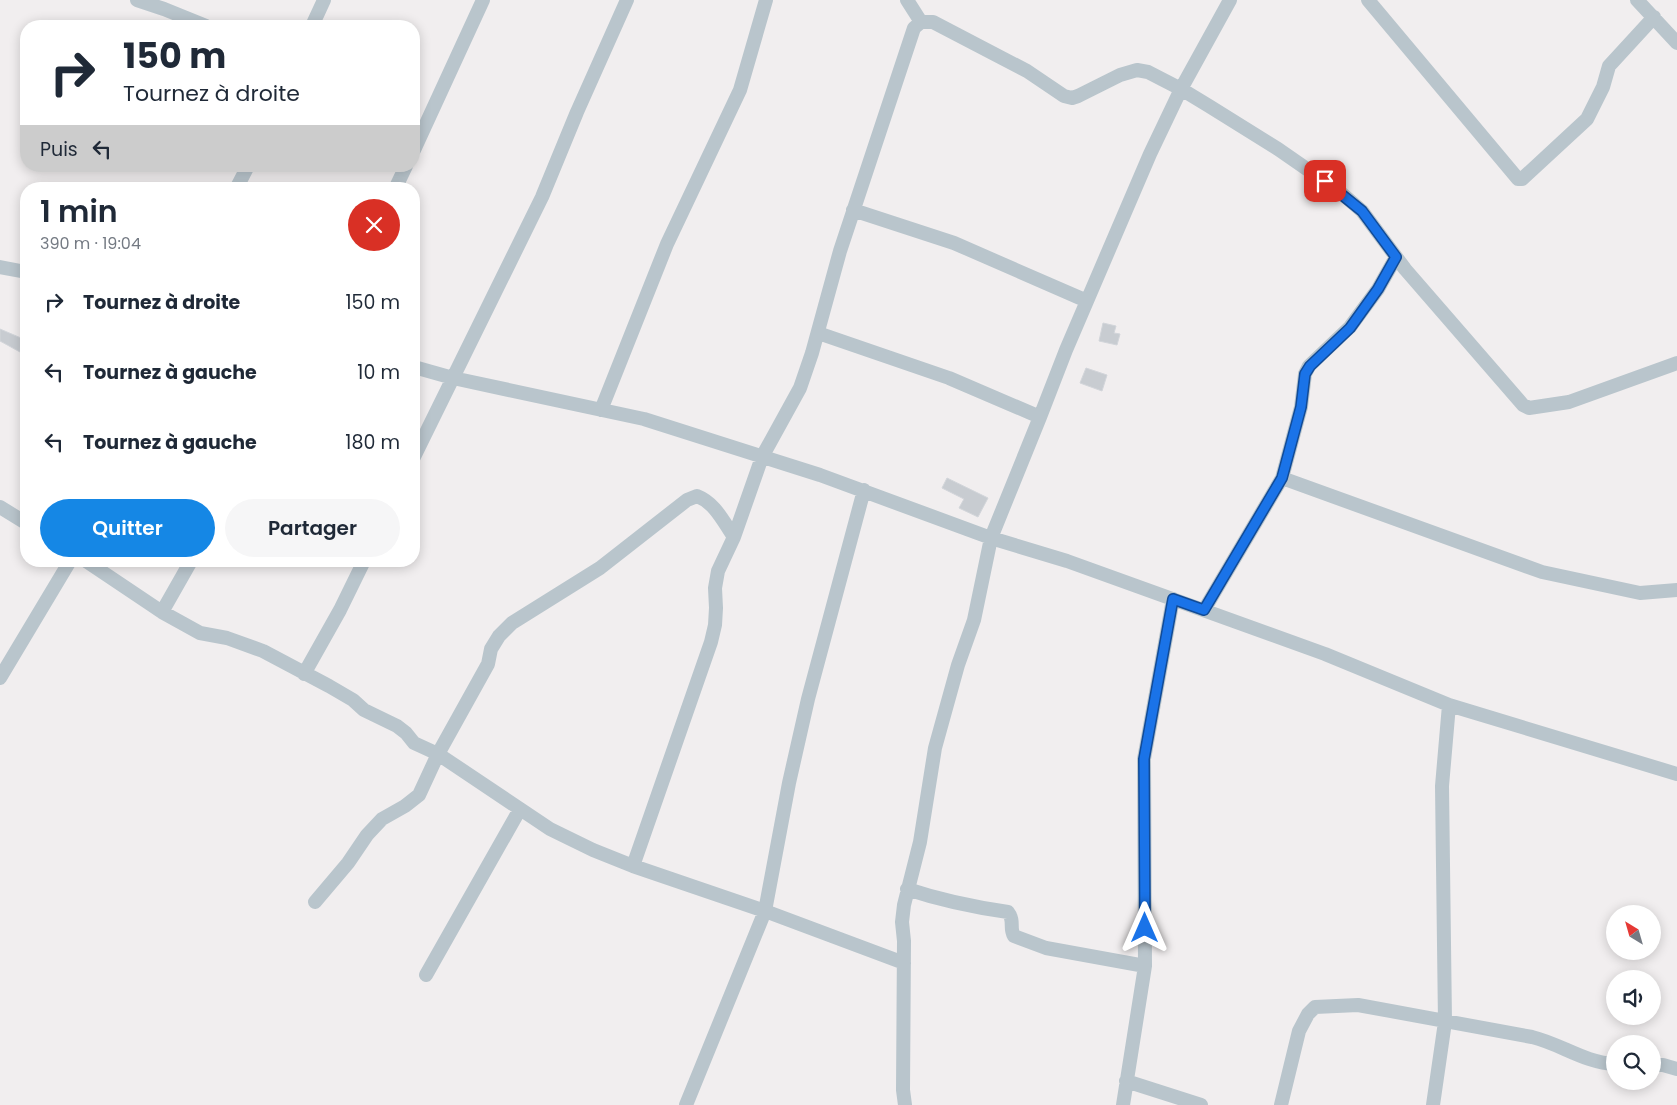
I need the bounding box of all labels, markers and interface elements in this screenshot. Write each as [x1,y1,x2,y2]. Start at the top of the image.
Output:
text: 150 m [123,31,226,80]
icon: right [40,40,105,105]
text: Tournez à droite [123,78,300,109]
icon: left [88,135,116,163]
text: Puis [40,136,78,163]
pin [1304,160,1346,202]
icon: arrive [1311,167,1339,195]
text: 1 min [40,190,118,233]
button: close [348,199,400,251]
text: 390 m · 19:04 [40,232,141,255]
icon: right [40,288,68,316]
text: Tournez à droite [83,289,240,316]
text: 150 m [345,289,400,316]
icon: left [40,358,68,386]
text: Tournez à gauche [83,359,257,386]
text: 10 m [357,359,400,386]
icon: left [40,428,68,456]
text: Tournez à gauche [83,429,257,456]
text: 180 m [345,429,400,456]
button: Quitter [40,499,215,557]
button: Partager [225,499,400,557]
position arrow [1118,901,1170,953]
north arrow [1606,905,1661,960]
map controls [1606,905,1661,1090]
button: sound [1606,970,1661,1025]
button: search [1606,1035,1661,1090]

